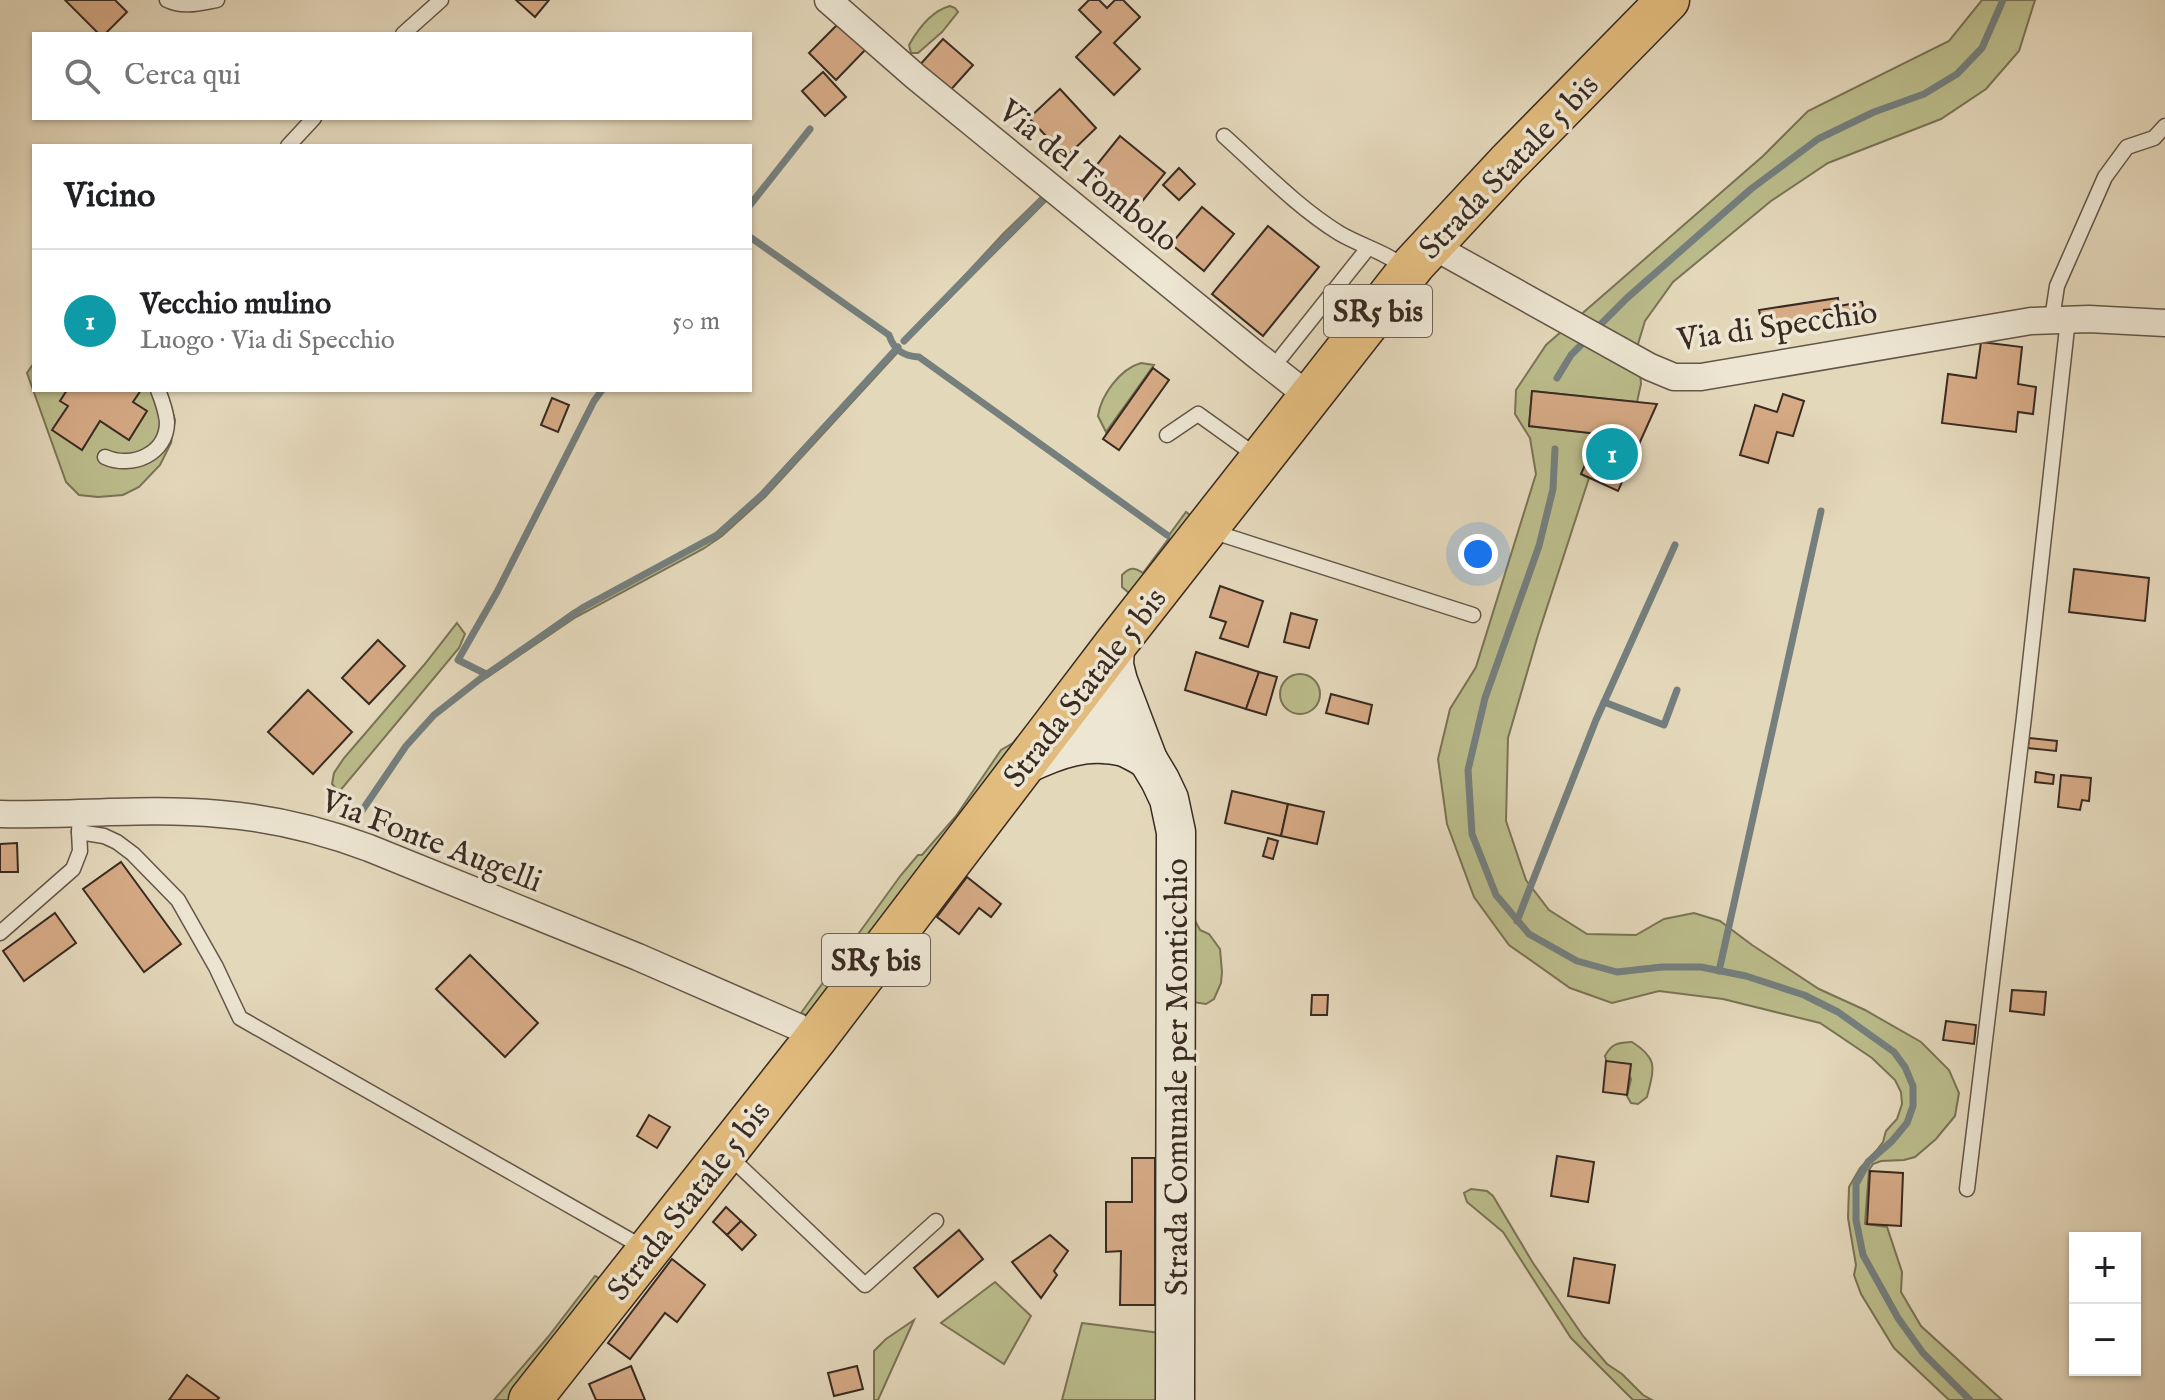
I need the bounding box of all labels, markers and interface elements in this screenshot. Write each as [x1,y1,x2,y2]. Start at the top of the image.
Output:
search box [32,32,752,120]
icon: search [60,54,104,98]
text: Cerca qui [124,57,241,95]
street label: Strada Statale 5 bis [1411,66,1609,269]
street label: Via del Tombolo [988,91,1186,262]
text: Vicino [64,175,155,218]
road number: SR5 bis [1324,285,1432,337]
text: Vecchio mulino [140,286,331,324]
street label: Via di Specchio [1674,293,1880,362]
text: 1 [85,305,95,338]
text: 50 m [672,305,720,338]
text: Luogo · Via di Specchio [140,324,395,357]
pin: 1 [1586,424,1638,484]
your location [1458,534,1498,574]
street label: Strada Statale 5 bis [995,580,1177,797]
street label: Via Fonte Augelli [314,781,547,903]
street label: Strada Comunale per Monticchio [1158,858,1199,1296]
road number: SR5 bis [822,934,930,986]
street label: Strada Statale 5 bis [599,1093,781,1310]
map controls [2069,1232,2141,1376]
button: + [2069,1232,2141,1304]
button: − [2069,1304,2141,1376]

